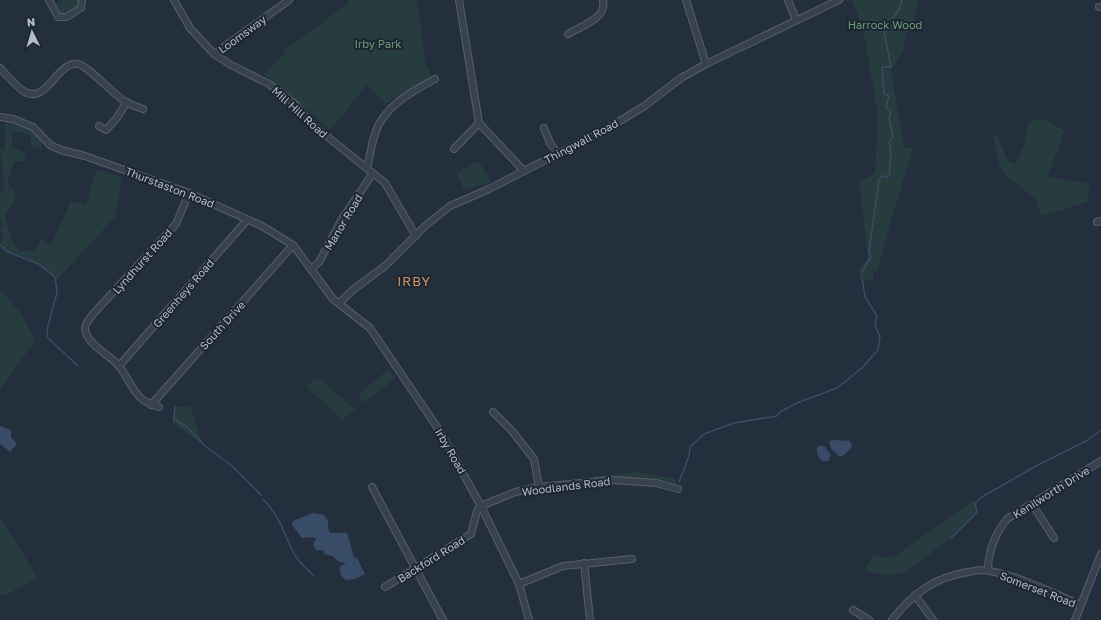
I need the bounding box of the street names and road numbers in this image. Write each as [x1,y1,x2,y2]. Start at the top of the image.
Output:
street label: Loomsway [216,12,268,56]
street label: Mill Hill Road [270,84,330,140]
street label: Thingwall Road [542,116,620,166]
street label: Thurstaston Road [124,164,216,210]
street label: Manor Road [321,192,365,252]
street label: Lyndhurst Road [109,226,175,296]
street label: Greenheys Road [150,256,216,330]
street label: South Drive [197,298,247,352]
street label: Irby Road [433,426,469,476]
street label: Kenilworth Drive [1010,463,1092,521]
street label: Woodlands Road [521,474,611,498]
street label: Backford Road [395,533,467,585]
street label: Somerset Road [998,569,1078,609]

